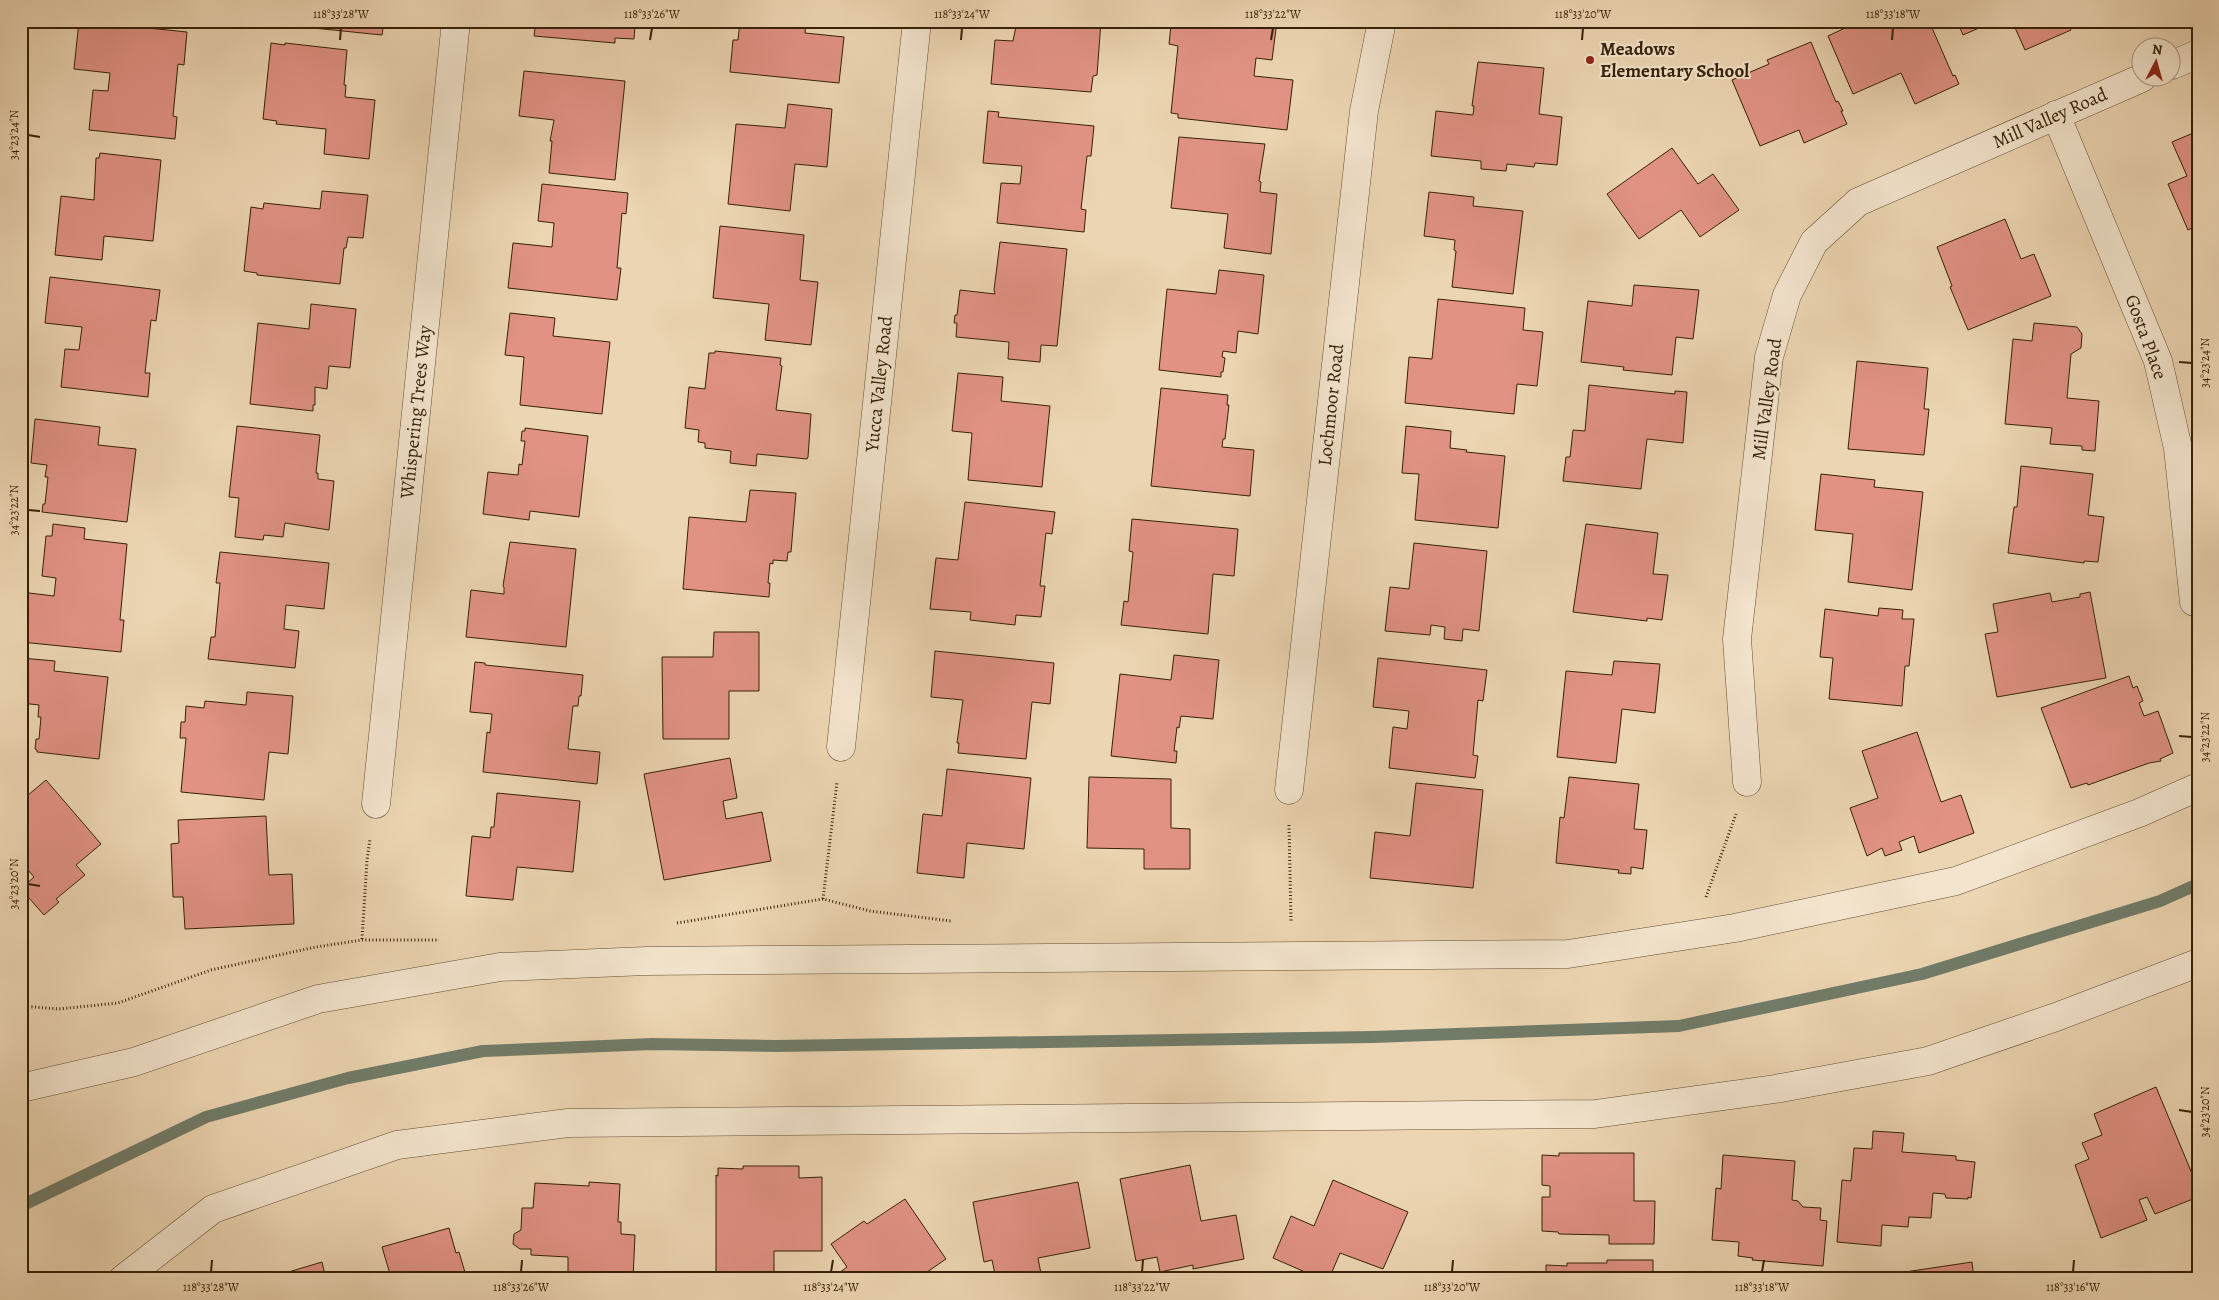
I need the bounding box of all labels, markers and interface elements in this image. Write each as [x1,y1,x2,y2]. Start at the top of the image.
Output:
text: 118°33'28"W [313,6,370,22]
text: 118°33'26"W [624,6,681,22]
text: 118°33'24"W [934,6,991,22]
text: 118°33'22"W [1245,6,1302,22]
text: 118°33'20"W [1555,6,1612,22]
text: 118°33'18"W [1866,6,1921,22]
place label: Meadows Elementary School [1600,36,1749,84]
north arrow [2132,38,2182,88]
text: N [2151,40,2163,60]
marker: Meadows Elementary School [1584,54,1596,66]
street label: Mill Valley Road [1989,81,2112,155]
text: 34°23'24"N [6,110,22,160]
street label: Gosta Place [2119,291,2173,383]
street label: Yucca Valley Road [859,314,899,454]
street label: Whispering Trees Way [394,324,438,501]
street label: Mill Valley Road [1746,336,1789,462]
text: 34°23'24"N [2197,338,2213,388]
street label: Lochmoor Road [1312,342,1350,467]
text: 34°23'22"N [6,484,22,535]
text: 34°23'22"N [2197,711,2213,762]
text: 34°23'20"N [6,858,22,910]
text: 34°23'20"N [2197,1086,2213,1138]
text: 118°33'28"W [183,1279,240,1295]
text: 118°33'26"W [493,1279,550,1295]
text: 118°33'24"W [803,1279,860,1295]
text: 118°33'22"W [1114,1279,1171,1295]
text: 118°33'20"W [1424,1279,1481,1295]
text: 118°33'18"W [1735,1279,1790,1295]
text: 118°33'16"W [2046,1279,2101,1295]

